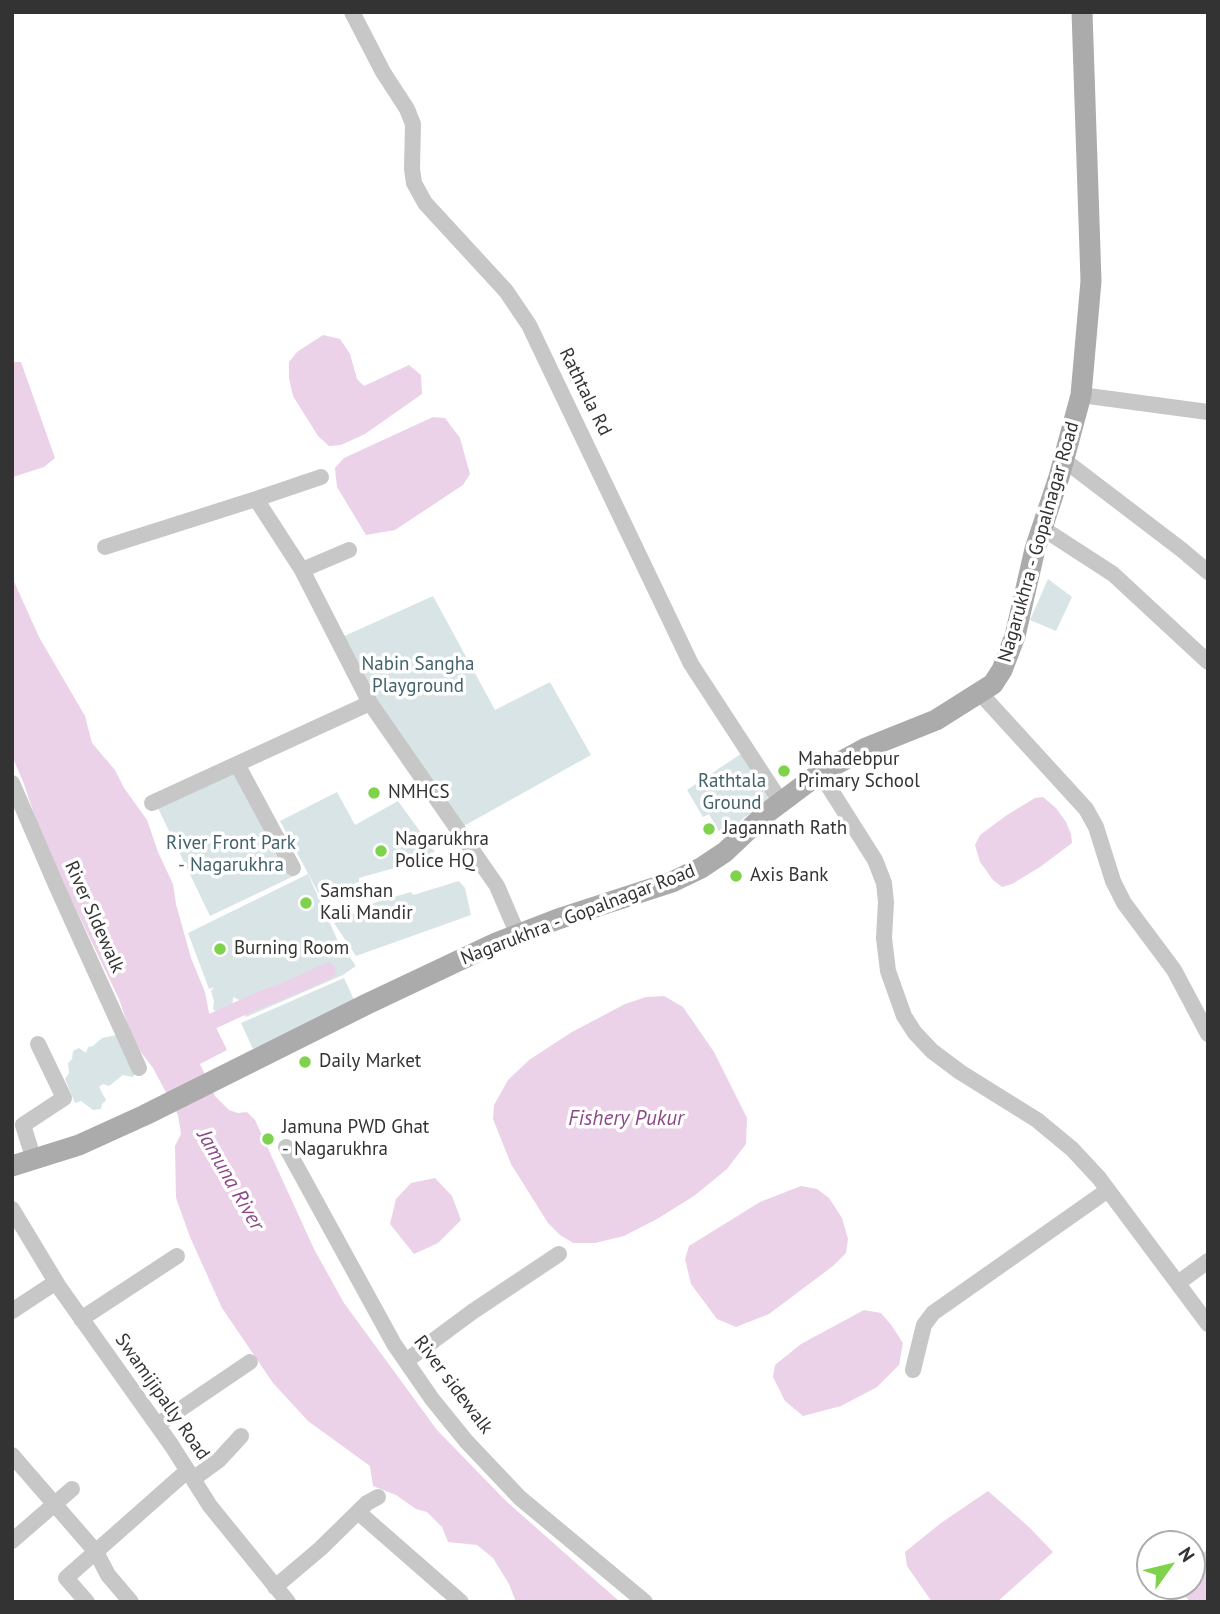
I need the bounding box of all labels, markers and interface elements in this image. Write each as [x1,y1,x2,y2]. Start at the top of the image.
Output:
street label: Rathtala Rd [554,344,616,440]
street label: Nagarukhra - Gopalnagar Road [994,419,1084,665]
park label: Nabin Sangha Playground [362,654,474,698]
place label: Mahadebpur Primary School [798,749,920,793]
marker: Mahadebpur Primary School [776,763,792,779]
park label: Rathtala Ground [698,771,766,815]
place label: NMHCS [388,782,450,804]
marker: NMHCS [366,785,382,801]
place label: Jagannath Rath [723,818,847,840]
marker: Jagannath Rath [701,821,717,837]
place label: Nagarukhra Police HQ [395,829,489,873]
park label: River Front Park - Nagarukhra [166,833,296,877]
marker: Nagarukhra Police HQ [373,843,389,859]
street label: River SIdewalk [59,858,129,976]
street label: Nagarukhra - Gopalnagar Road [458,860,698,970]
place label: Axis Bank [750,865,828,887]
marker: Axis Bank [728,868,744,884]
place label: Samshan Kali Mandir [320,881,413,925]
marker: Samshan Kali Mandir [298,895,314,911]
place label: Burning Room [234,938,349,960]
marker: Burning Room [212,941,228,957]
place label: Daily Market [319,1051,421,1073]
marker: Daily Market [297,1054,313,1070]
water label: Fishery Pukur [568,1106,684,1132]
place label: Jamuna PWD Ghat - Nagarukhra [282,1117,429,1161]
water label: Jamuna River [191,1125,269,1235]
marker: Jamuna PWD Ghat - Nagarukhra [260,1131,276,1147]
street label: Swamijipally Road [110,1329,214,1465]
street label: River sidewalk [409,1331,497,1439]
north arrow [1136,1530,1206,1600]
text: N [1173,1542,1200,1566]

